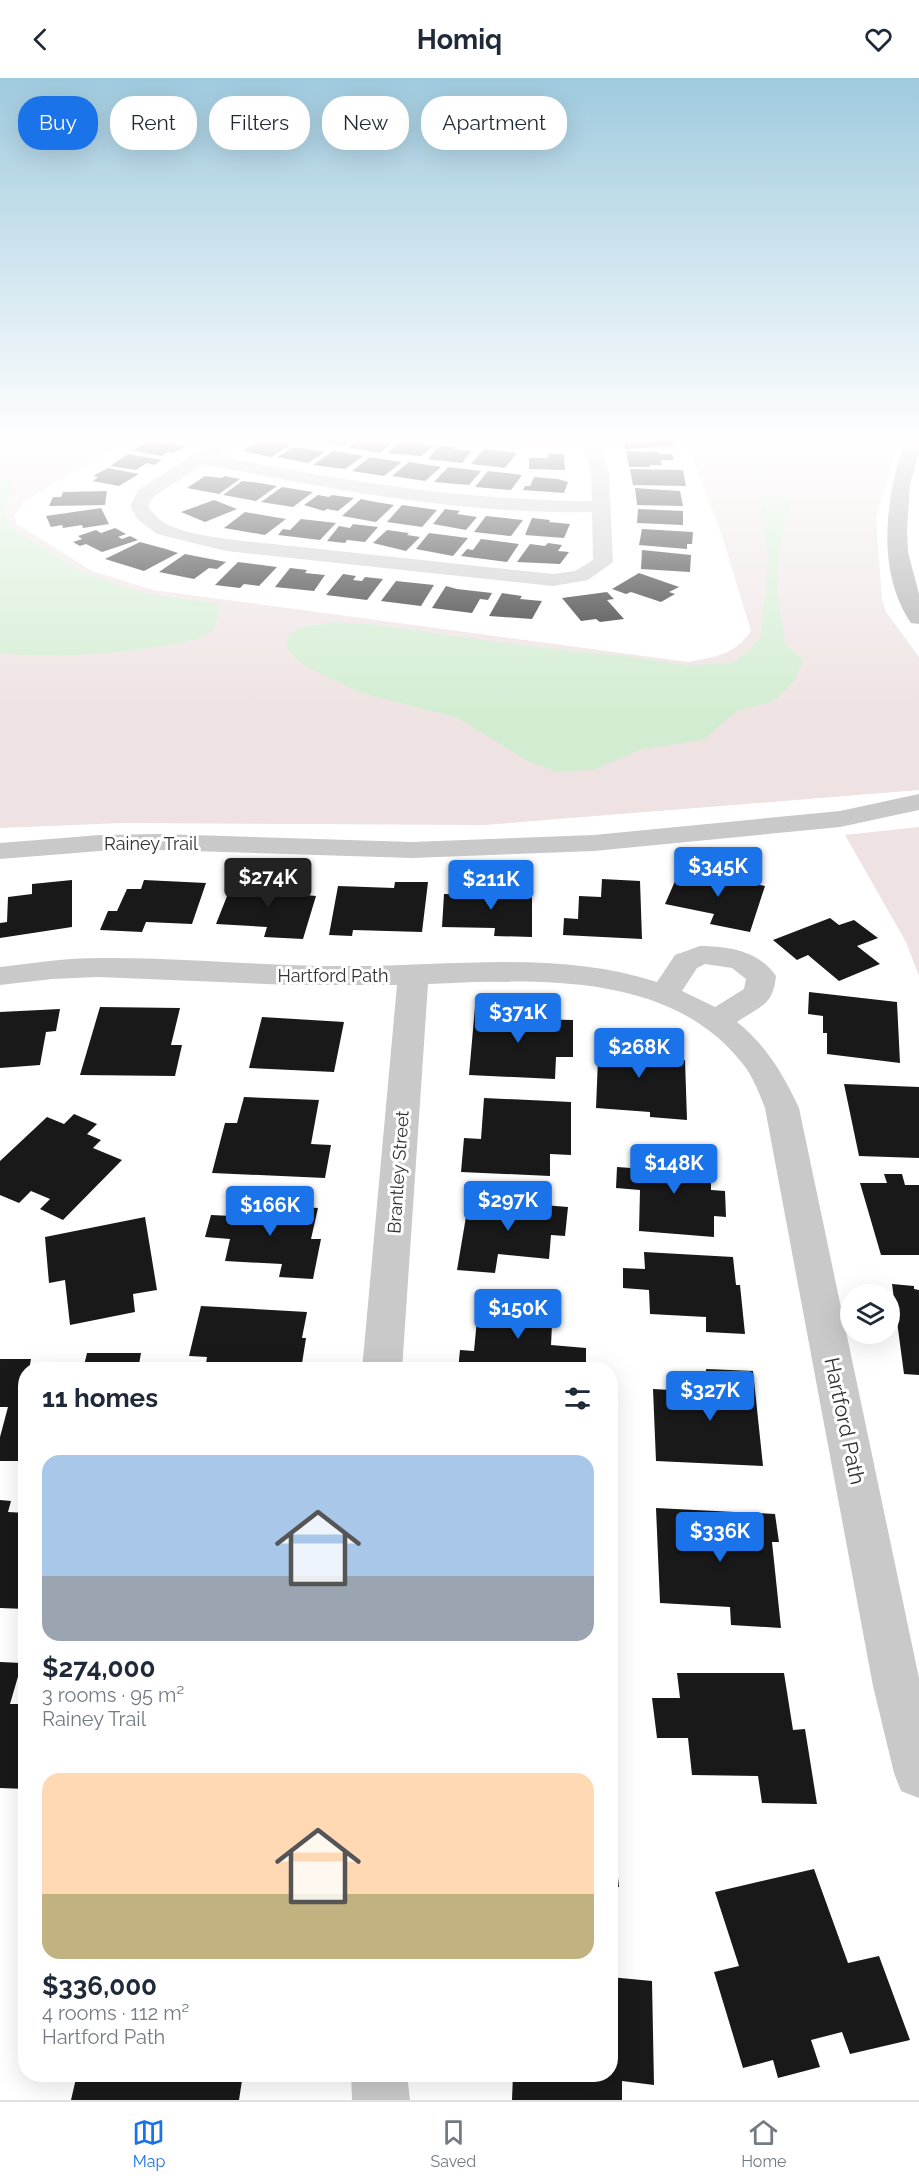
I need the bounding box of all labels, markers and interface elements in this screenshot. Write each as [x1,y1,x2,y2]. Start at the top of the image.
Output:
icon: back [24,23,57,56]
icon: heart [862,23,895,56]
text: Homiq [417,24,502,55]
chip: Buy [18,96,98,150]
chip: Rent [110,96,197,150]
chip: Filters [209,96,310,150]
chip: New [322,96,409,150]
chip: Apartment [421,96,567,150]
street label: Rainey Trail [104,833,198,854]
pin: $345K [676,847,760,898]
text: $345K [688,854,748,878]
pin: $274K [226,858,310,909]
pin: $211K [449,860,533,911]
text: $274K [238,865,298,889]
text: $211K [462,867,520,891]
street label: Hartford Path [278,965,388,986]
pin: $371K [476,993,560,1044]
text: $371K [489,1000,547,1024]
pin: $268K [597,1028,681,1079]
text: $268K [608,1035,670,1059]
street label: Brantley Street [383,1110,413,1234]
pin: $148K [632,1144,716,1195]
text: $148K [644,1151,704,1175]
pin: $297K [466,1181,550,1232]
pin: $166K [228,1186,312,1237]
text: $297K [478,1188,538,1212]
text: $166K [240,1193,300,1217]
map controls [840,1284,900,1344]
button: layers [840,1284,900,1344]
pin: $150K [476,1289,560,1340]
text: $150K [488,1296,548,1320]
street label: Hartford Path [819,1355,871,1487]
pin: $327K [668,1371,752,1422]
text: $327K [680,1378,740,1402]
icon: filters [561,1382,594,1415]
text: 11 homes [42,1383,158,1413]
icon: home [264,1494,372,1602]
pin: $336K [678,1512,762,1563]
text: $336K [690,1519,750,1543]
text: $274,000 [42,1653,156,1683]
text: 3 rooms · 95 m² [42,1683,184,1707]
text: Rainey Trail [42,1707,146,1731]
icon: home [264,1812,372,1920]
text: $336,000 [42,1971,157,2001]
text: 4 rooms · 112 m² [42,2001,189,2025]
text: Hartford Path [42,2025,165,2049]
tab: Map [132,2116,165,2171]
tab: Saved [430,2116,476,2171]
tab: Home [741,2116,786,2171]

